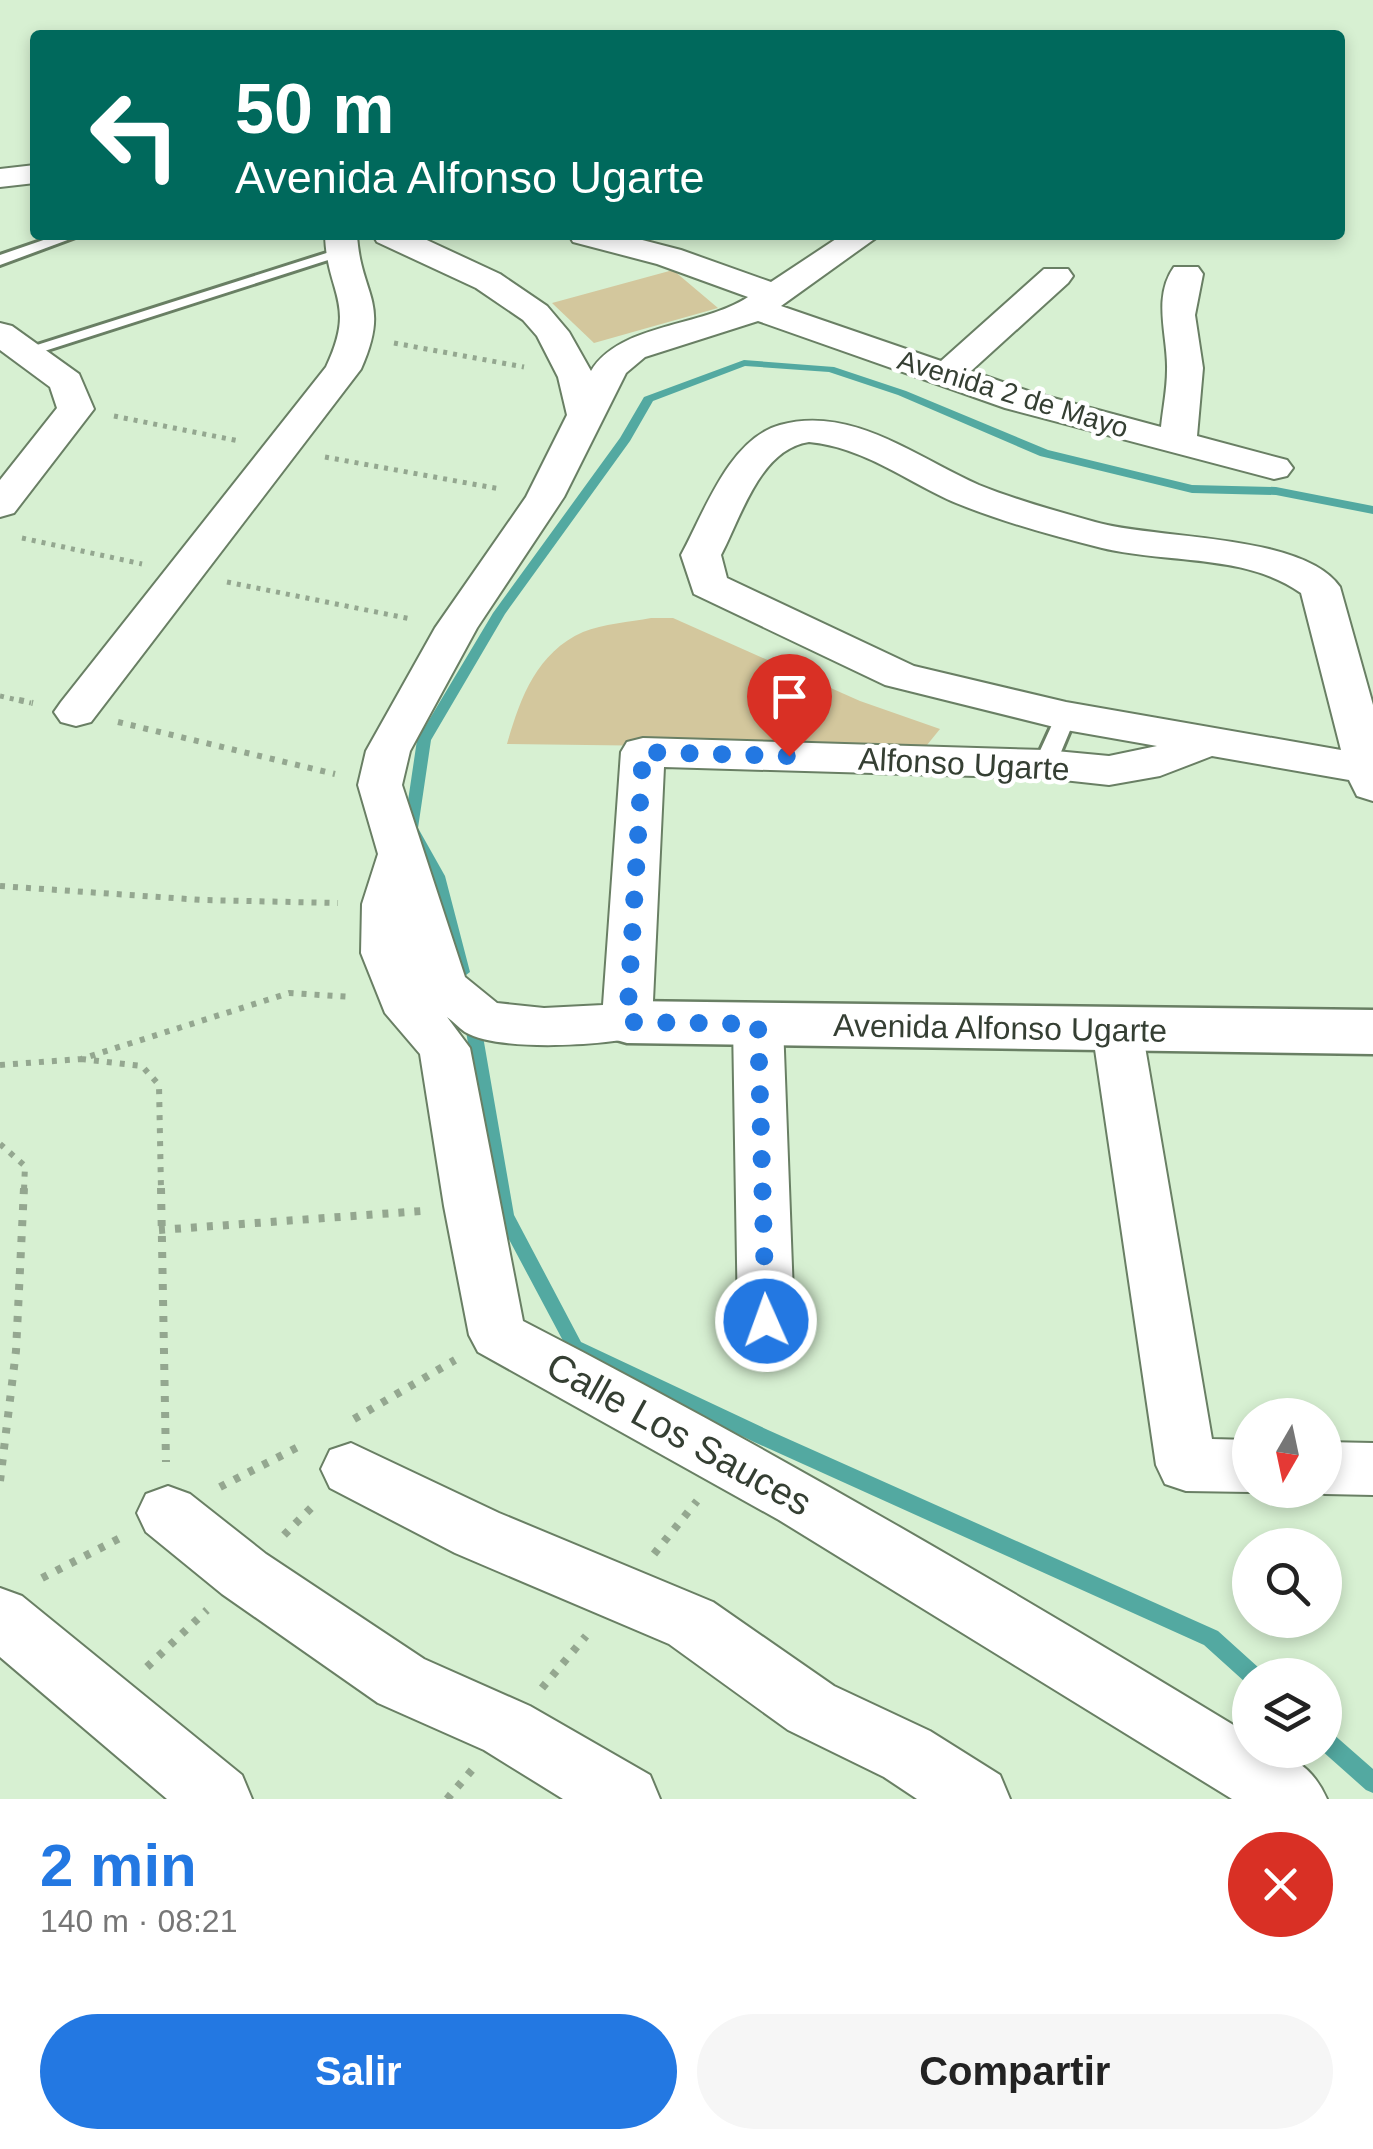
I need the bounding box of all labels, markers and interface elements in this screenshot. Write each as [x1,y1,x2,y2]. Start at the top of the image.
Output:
icon: left [70,70,200,200]
text: 50 m [235,70,395,148]
text: Avenida Alfonso Ugarte [235,152,705,203]
street label: Avenida 2 de Mayo [894,344,1132,444]
pin [747,654,832,757]
icon: arrive [762,669,817,724]
street label: Alfonso Ugarte [857,740,1071,788]
street label: Avenida Alfonso Ugarte [833,1007,1167,1049]
position arrow [714,1269,818,1373]
street label: Calle Los Sauces [539,1344,819,1524]
north arrow [1232,1398,1342,1508]
map controls [1232,1398,1342,1768]
button: search [1232,1528,1342,1638]
button: layers [1232,1658,1342,1768]
text: 2 min [40,1832,197,1899]
button: close [1228,1832,1333,1937]
text: 140 m · 08:21 [40,1903,237,1939]
button: Salir [40,2014,677,2129]
button: Compartir [697,2014,1333,2129]

